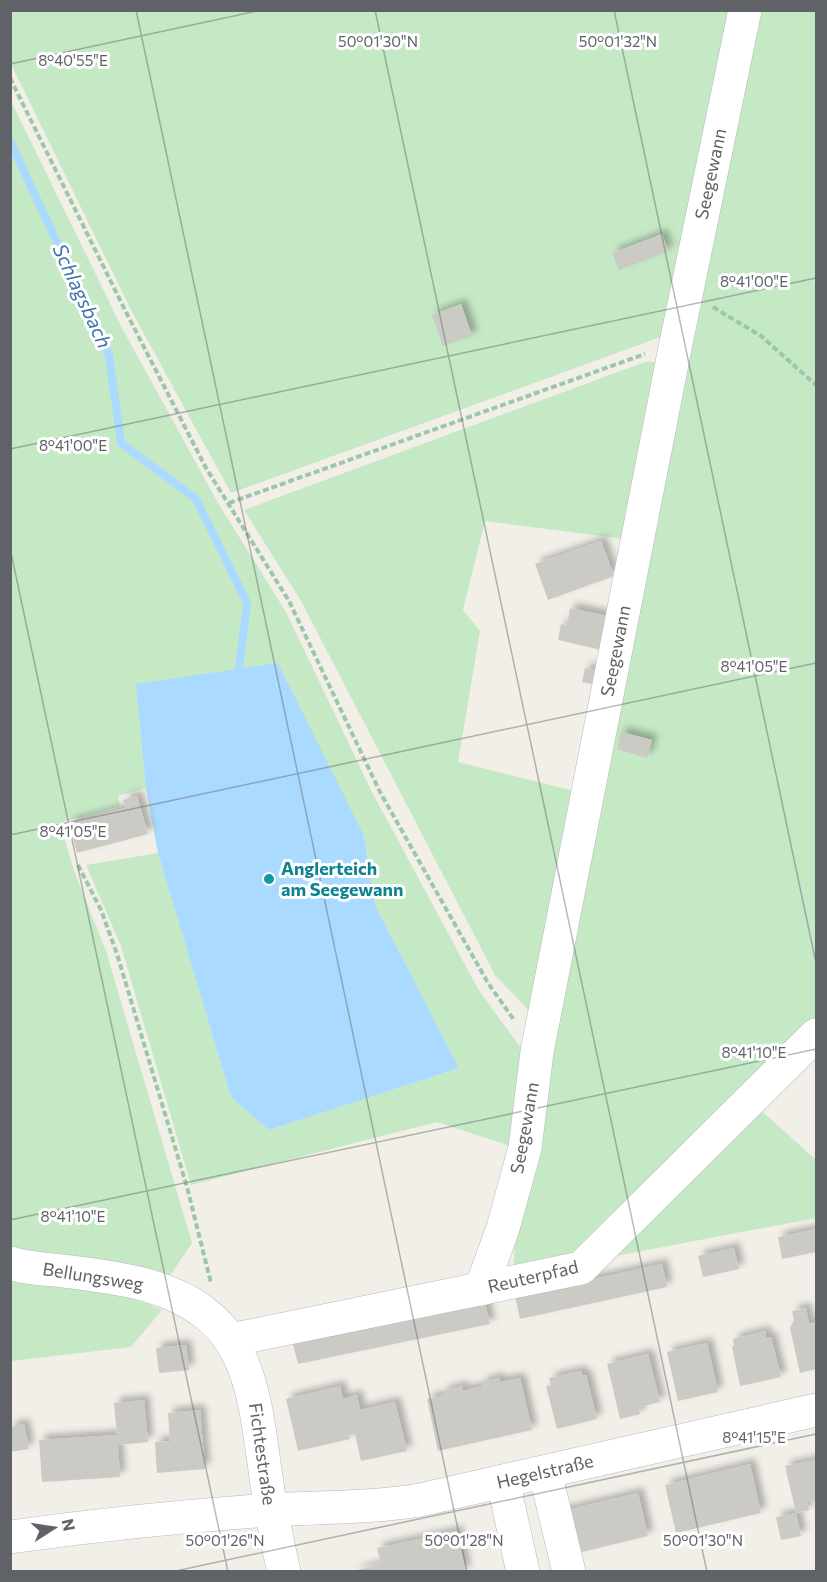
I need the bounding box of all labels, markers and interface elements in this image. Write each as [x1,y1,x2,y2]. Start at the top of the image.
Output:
text: 50°01'30"N [338,32,418,50]
text: 50°01'32"N [579,32,657,50]
text: 8°40'55"E [38,51,108,69]
street label: Seegewann [690,126,730,221]
water label: Schlagsbach [48,240,117,351]
text: 8°41'00"E [720,272,788,290]
text: 8°41'00"E [39,436,107,454]
street label: Seegewann [595,603,635,698]
text: 8°41'05"E [720,657,788,675]
text: 8°41'05"E [39,822,107,840]
place label: Anglerteich am Seegewann [281,857,403,900]
marker: Anglerteich am Seegewann [262,872,276,886]
text: 8°41'10"E [722,1043,786,1061]
street label: Seegewann [505,1080,543,1175]
text: 8°41'10"E [41,1207,105,1225]
street label: Reuterpfad [485,1255,580,1297]
street label: Bellungsweg [41,1257,145,1295]
street label: Fichtestraße [245,1401,281,1507]
text: 8°41'15"E [722,1428,786,1446]
street label: Hegelstraße [494,1449,595,1493]
north arrow [24,1498,84,1558]
text: N [59,1517,80,1533]
text: 50°01'26"N [186,1531,264,1549]
text: 50°01'28"N [425,1531,503,1549]
text: 50°01'30"N [663,1531,743,1549]

